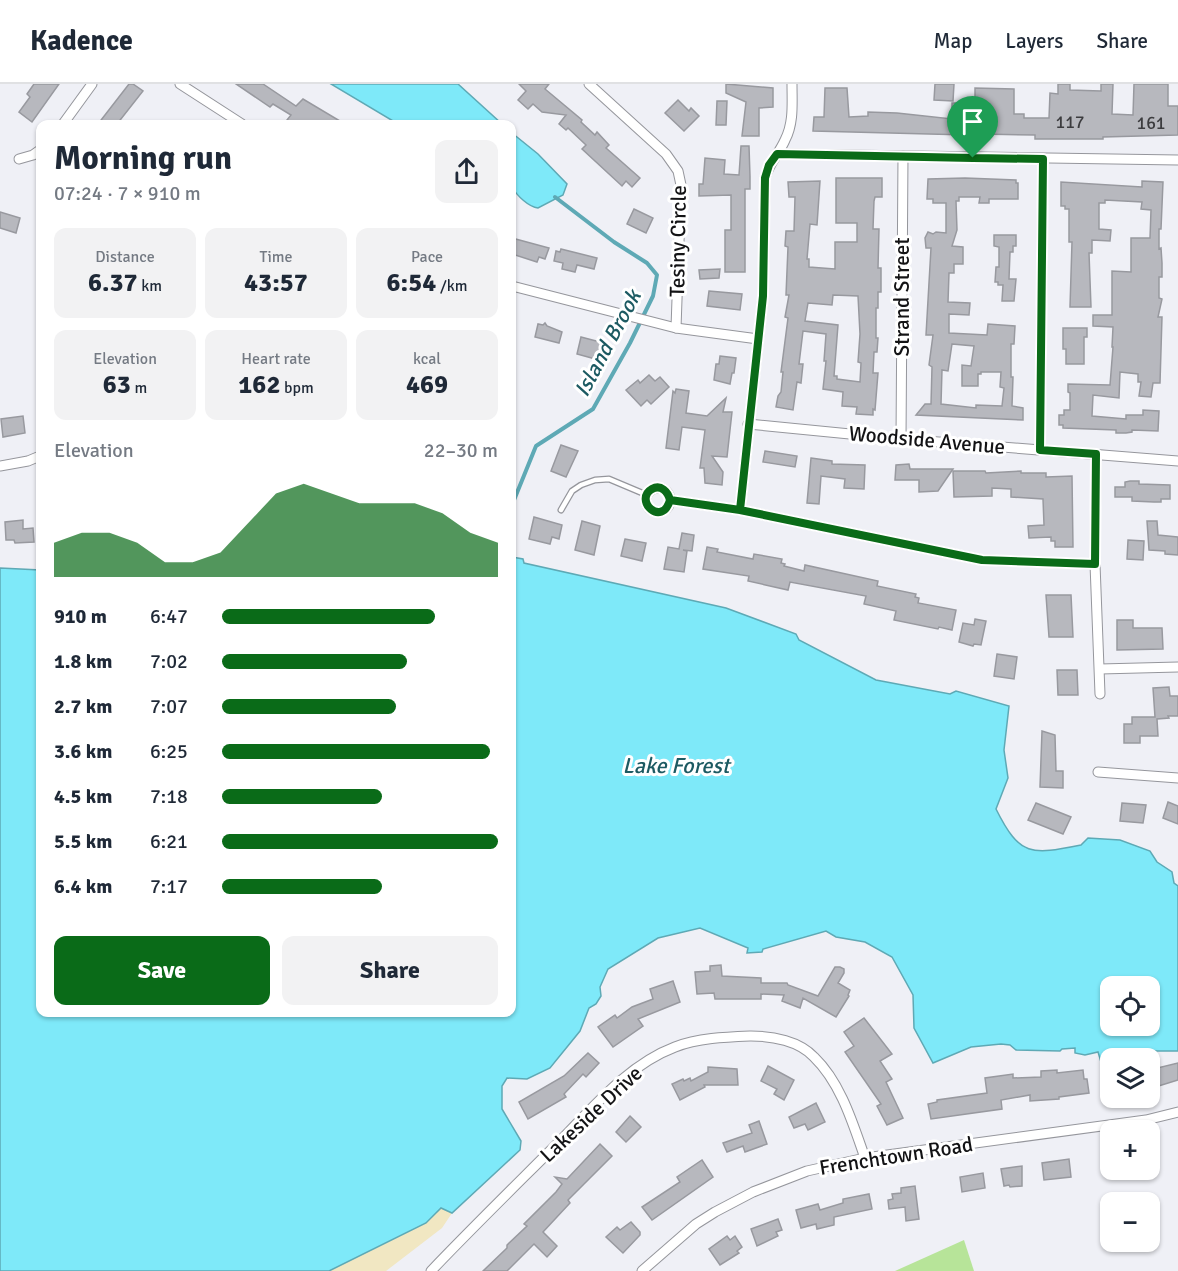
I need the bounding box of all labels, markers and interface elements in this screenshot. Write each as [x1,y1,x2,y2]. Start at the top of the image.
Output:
text: Kadence [30,24,133,58]
text: Map [934,28,972,54]
text: Layers [1005,28,1063,54]
text: Share [1096,28,1148,54]
pin [947,96,998,158]
icon: arrive [956,105,989,138]
house number: 117 [1055,111,1085,133]
house number: 161 [1136,112,1166,134]
text: Morning run [54,138,232,179]
button: share [435,140,498,203]
text: 07:24 · 7 × 910 m [54,181,201,206]
street label: Tesiny Circle [664,185,692,297]
street label: Strand Street [889,237,915,357]
text: Distance [95,247,155,267]
text: Time [260,247,292,267]
text: Pace [411,247,443,267]
text: 6.37 [88,267,138,299]
text: 43:57 [244,267,308,299]
text: 6:54 [387,267,436,299]
text: km [138,276,162,296]
text: /km [436,276,467,296]
water label: Island Brook [568,284,648,401]
text: Elevation [93,349,157,369]
text: Heart rate [241,349,311,369]
text: kcal [413,349,441,369]
text: 63 [103,369,131,401]
text: 162 [238,369,280,401]
text: 469 [406,369,448,401]
text: m [131,378,147,398]
text: bpm [280,378,314,398]
street label: Woodside Avenue [848,420,1006,460]
text: Elevation [54,438,134,463]
text: 22–30 m [424,438,498,463]
text: 910 m [54,604,107,629]
text: 6:47 [150,604,188,629]
text: 1.8 km [54,649,112,674]
text: 7:02 [150,649,188,674]
text: 2.7 km [54,694,112,719]
text: 7:07 [150,694,188,719]
text: 3.6 km [54,739,112,764]
text: 6:25 [150,739,188,764]
water label: Lake Forest [622,752,732,779]
text: 4.5 km [54,784,112,809]
text: 7:18 [150,784,188,809]
text: 5.5 km [54,829,112,854]
text: 6:21 [150,829,188,854]
text: 6.4 km [54,874,112,899]
text: 7:17 [150,874,188,899]
button: Save [54,936,270,1005]
button: Share [282,936,498,1005]
map controls [1100,976,1160,1252]
button: locate [1100,976,1160,1036]
button: layers [1100,1048,1160,1108]
street label: Lakeside Drive [535,1060,647,1168]
button: + [1100,1120,1160,1180]
street label: Frenchtown Road [817,1131,975,1181]
button: − [1100,1192,1160,1252]

